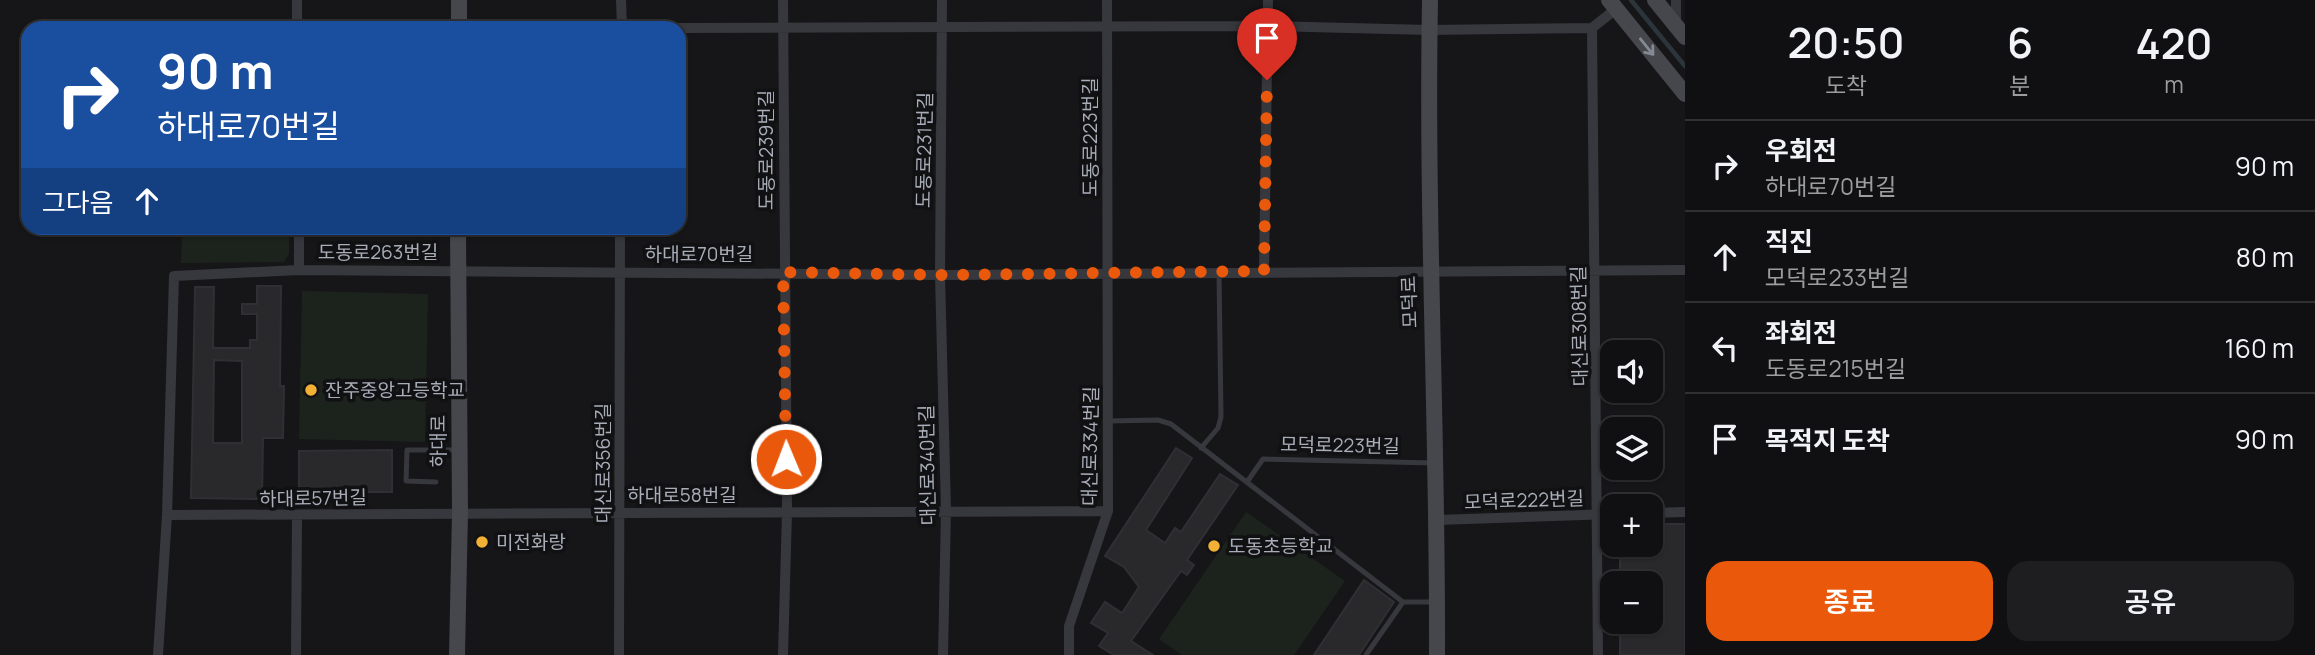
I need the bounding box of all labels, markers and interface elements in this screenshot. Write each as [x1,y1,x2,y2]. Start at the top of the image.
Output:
pin [1237,8,1297,80]
text: 20:50 [1788,13,1904,71]
text: 6 [2007,13,2033,71]
text: 420 [2136,14,2212,72]
icon: arrive [1248,19,1286,57]
text: 90 m [157,37,274,104]
one-way arrow [1639,38,1655,56]
icon: right [42,49,133,140]
text: m [2164,68,2184,100]
text: 도착 [1825,69,1867,101]
text: 분 [2009,69,2031,101]
street label: 도동로223번길 [1077,77,1103,197]
street label: 도동로239번길 [753,90,779,210]
street label: 도동로231번길 [910,92,938,208]
text: 하대로70번길 [157,104,340,148]
text: 우회전 [1765,132,1837,168]
icon: right [1706,147,1744,185]
text: 90 m [2235,148,2294,184]
text: 하대로70번길 [1765,170,1896,202]
icon: ahead [128,182,166,220]
text: 그다음 [42,184,114,220]
text: 직진 [1765,223,1813,259]
icon: ahead [1706,238,1744,276]
street label: 도동로263번길 [318,239,438,265]
text: 80 m [2236,239,2294,275]
street label: 하대로70번길 [645,241,753,267]
text: 모덕로233번길 [1765,261,1909,293]
street label: 대신로308번길 [1565,266,1593,386]
street label: 모덕로 [1395,275,1423,329]
text: 좌회전 [1765,314,1837,350]
icon: left [1706,329,1744,367]
text: 160 m [2225,330,2294,366]
map controls [1600,340,1663,634]
button: sound [1600,340,1663,403]
text: 도동로215번길 [1765,352,1906,384]
place label: 잔주중앙고등학교 [325,377,465,403]
marker: 잔주중앙고등학교 [303,382,319,398]
street label: 대신로334번길 [1076,386,1104,506]
street label: 대신로356번길 [590,403,616,523]
street label: 대신로340번길 [913,404,941,526]
street label: 하대로 [425,415,451,467]
button: layers [1600,417,1663,480]
icon: arrive [1706,420,1744,458]
text: 90 m [2235,421,2294,457]
position arrow [749,422,823,496]
text: 목적지 도착 [1765,422,1890,458]
street label: 모덕로223번길 [1280,431,1400,459]
street label: 하대로58번길 [627,482,737,508]
street label: 하대로57번길 [259,484,367,512]
street label: 모덕로222번길 [1464,485,1584,515]
button: + [1600,494,1663,557]
place label: 미전화랑 [496,529,566,555]
place label: 도동초등학교 [1228,533,1333,559]
marker: 미전화랑 [474,534,490,550]
marker: 도동초등학교 [1206,538,1222,554]
button: 종료 [1706,561,1993,641]
button: 공유 [2007,561,2294,641]
button: − [1600,571,1663,634]

